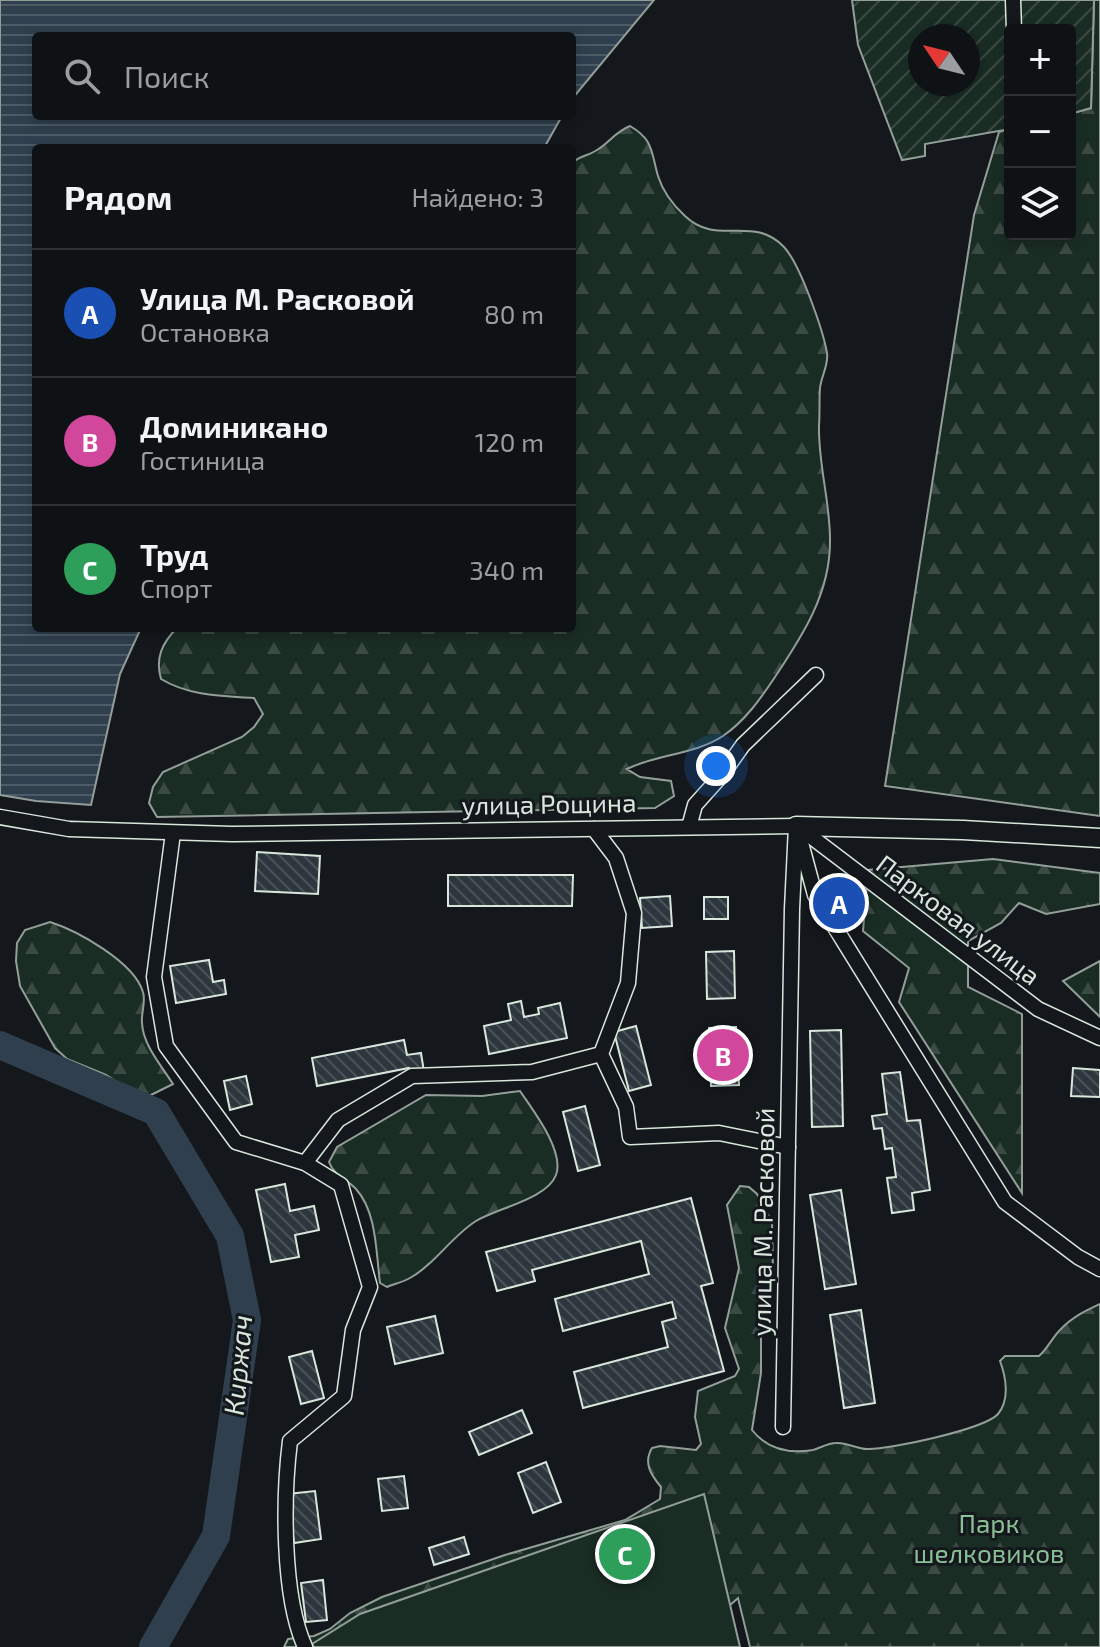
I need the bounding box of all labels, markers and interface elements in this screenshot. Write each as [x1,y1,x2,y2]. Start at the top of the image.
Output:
north arrow [908,24,980,96]
map controls [1004,24,1076,240]
button: + [1004,24,1076,96]
search box [32,32,576,120]
icon: search [60,54,104,98]
text: Поиск [124,58,210,94]
button: − [1004,96,1076,168]
button: layers [1004,168,1076,240]
text: Рядом [64,176,172,217]
text: Найдено: 3 [411,181,544,212]
text: Улица М. Расковой [140,280,415,316]
text: A [82,298,98,329]
text: 80 m [484,298,544,329]
text: Остановка [140,316,270,347]
text: Доминикано [140,408,328,444]
text: B [82,426,98,457]
text: 120 m [475,426,544,457]
text: Гостиница [140,444,265,475]
text: Труд [140,536,208,572]
text: C [82,554,98,585]
text: 340 m [469,554,544,585]
text: Спорт [140,572,213,603]
your location [696,746,736,786]
street label: улица Рощина [461,786,637,821]
street label: Парковая улица [870,847,1047,991]
pin: A [813,873,865,933]
pin: B [697,1025,749,1085]
street label: улица М. Расковой [745,1107,780,1337]
water label: Киржач [216,1313,258,1417]
park label: Парк шелковиков [913,1507,1065,1568]
pin: C [599,1524,651,1584]

